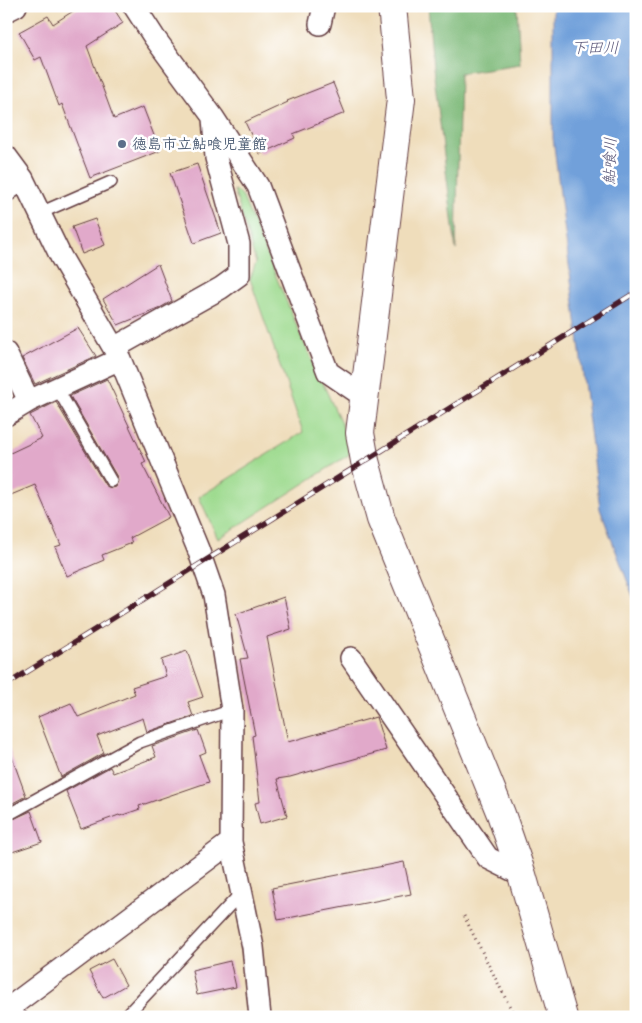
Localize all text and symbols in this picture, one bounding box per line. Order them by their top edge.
water label: 下田川 [571,38,619,58]
place label: 徳島市立鮎喰児童館 [132,135,267,154]
water label: 鮎喰川 [599,137,621,185]
marker: 徳島市立鮎喰児童館 [116,138,128,150]

